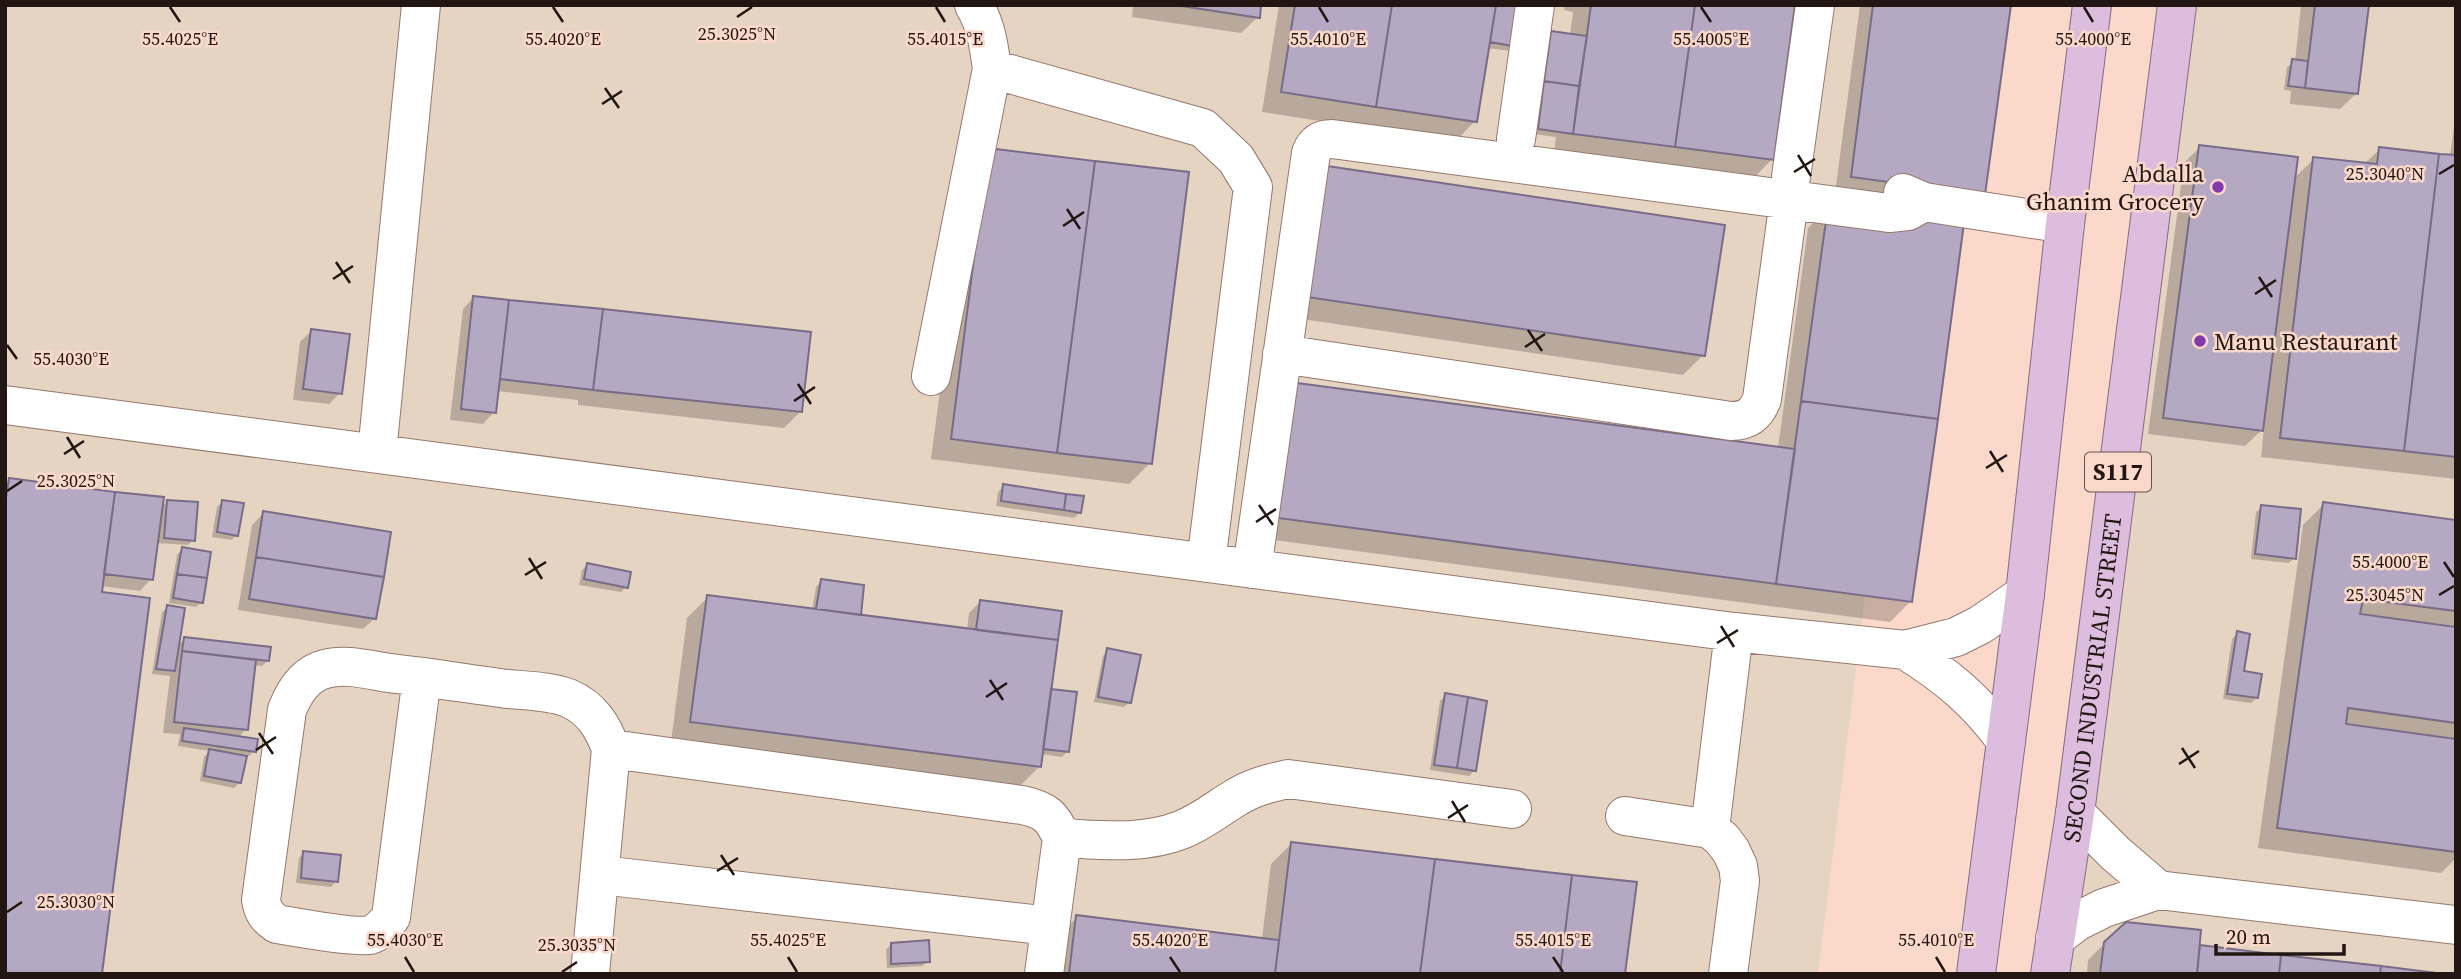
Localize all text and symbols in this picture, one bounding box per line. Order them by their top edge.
text: 25.3025°N [698,21,776,46]
text: 55.4025°E [142,26,218,51]
text: 55.4020°E [525,26,601,51]
text: 55.4015°E [907,26,983,51]
text: 55.4010°E [1290,26,1366,51]
text: 55.4005°E [1673,26,1749,51]
text: 55.4000°E [2055,26,2131,51]
place label: Abdalla Ghanim Grocery [2026,157,2205,218]
text: 25.3040°N [2346,161,2424,186]
marker: Abdalla Ghanim Grocery [2210,179,2226,195]
place label: Manu Restaurant [2214,325,2398,358]
marker: Manu Restaurant [2192,333,2208,349]
text: 55.4030°E [33,346,109,371]
road number: S117 [2085,452,2151,492]
text: 25.3025°N [37,468,115,493]
street label: SECOND INDUSTRIAL STREET [2054,512,2129,844]
text: 55.4000°E [2352,549,2428,574]
text: 25.3045°N [2346,582,2424,607]
text: 25.3030°N [37,889,115,914]
scale bar [2216,912,2344,956]
text: 20 m [2226,922,2271,951]
text: 55.4030°E [367,927,443,952]
text: 55.4025°E [750,927,826,952]
text: 55.4020°E [1132,927,1208,952]
text: 55.4015°E [1515,927,1591,952]
text: 55.4010°E [1898,927,1974,952]
text: 25.3035°N [538,932,616,957]

